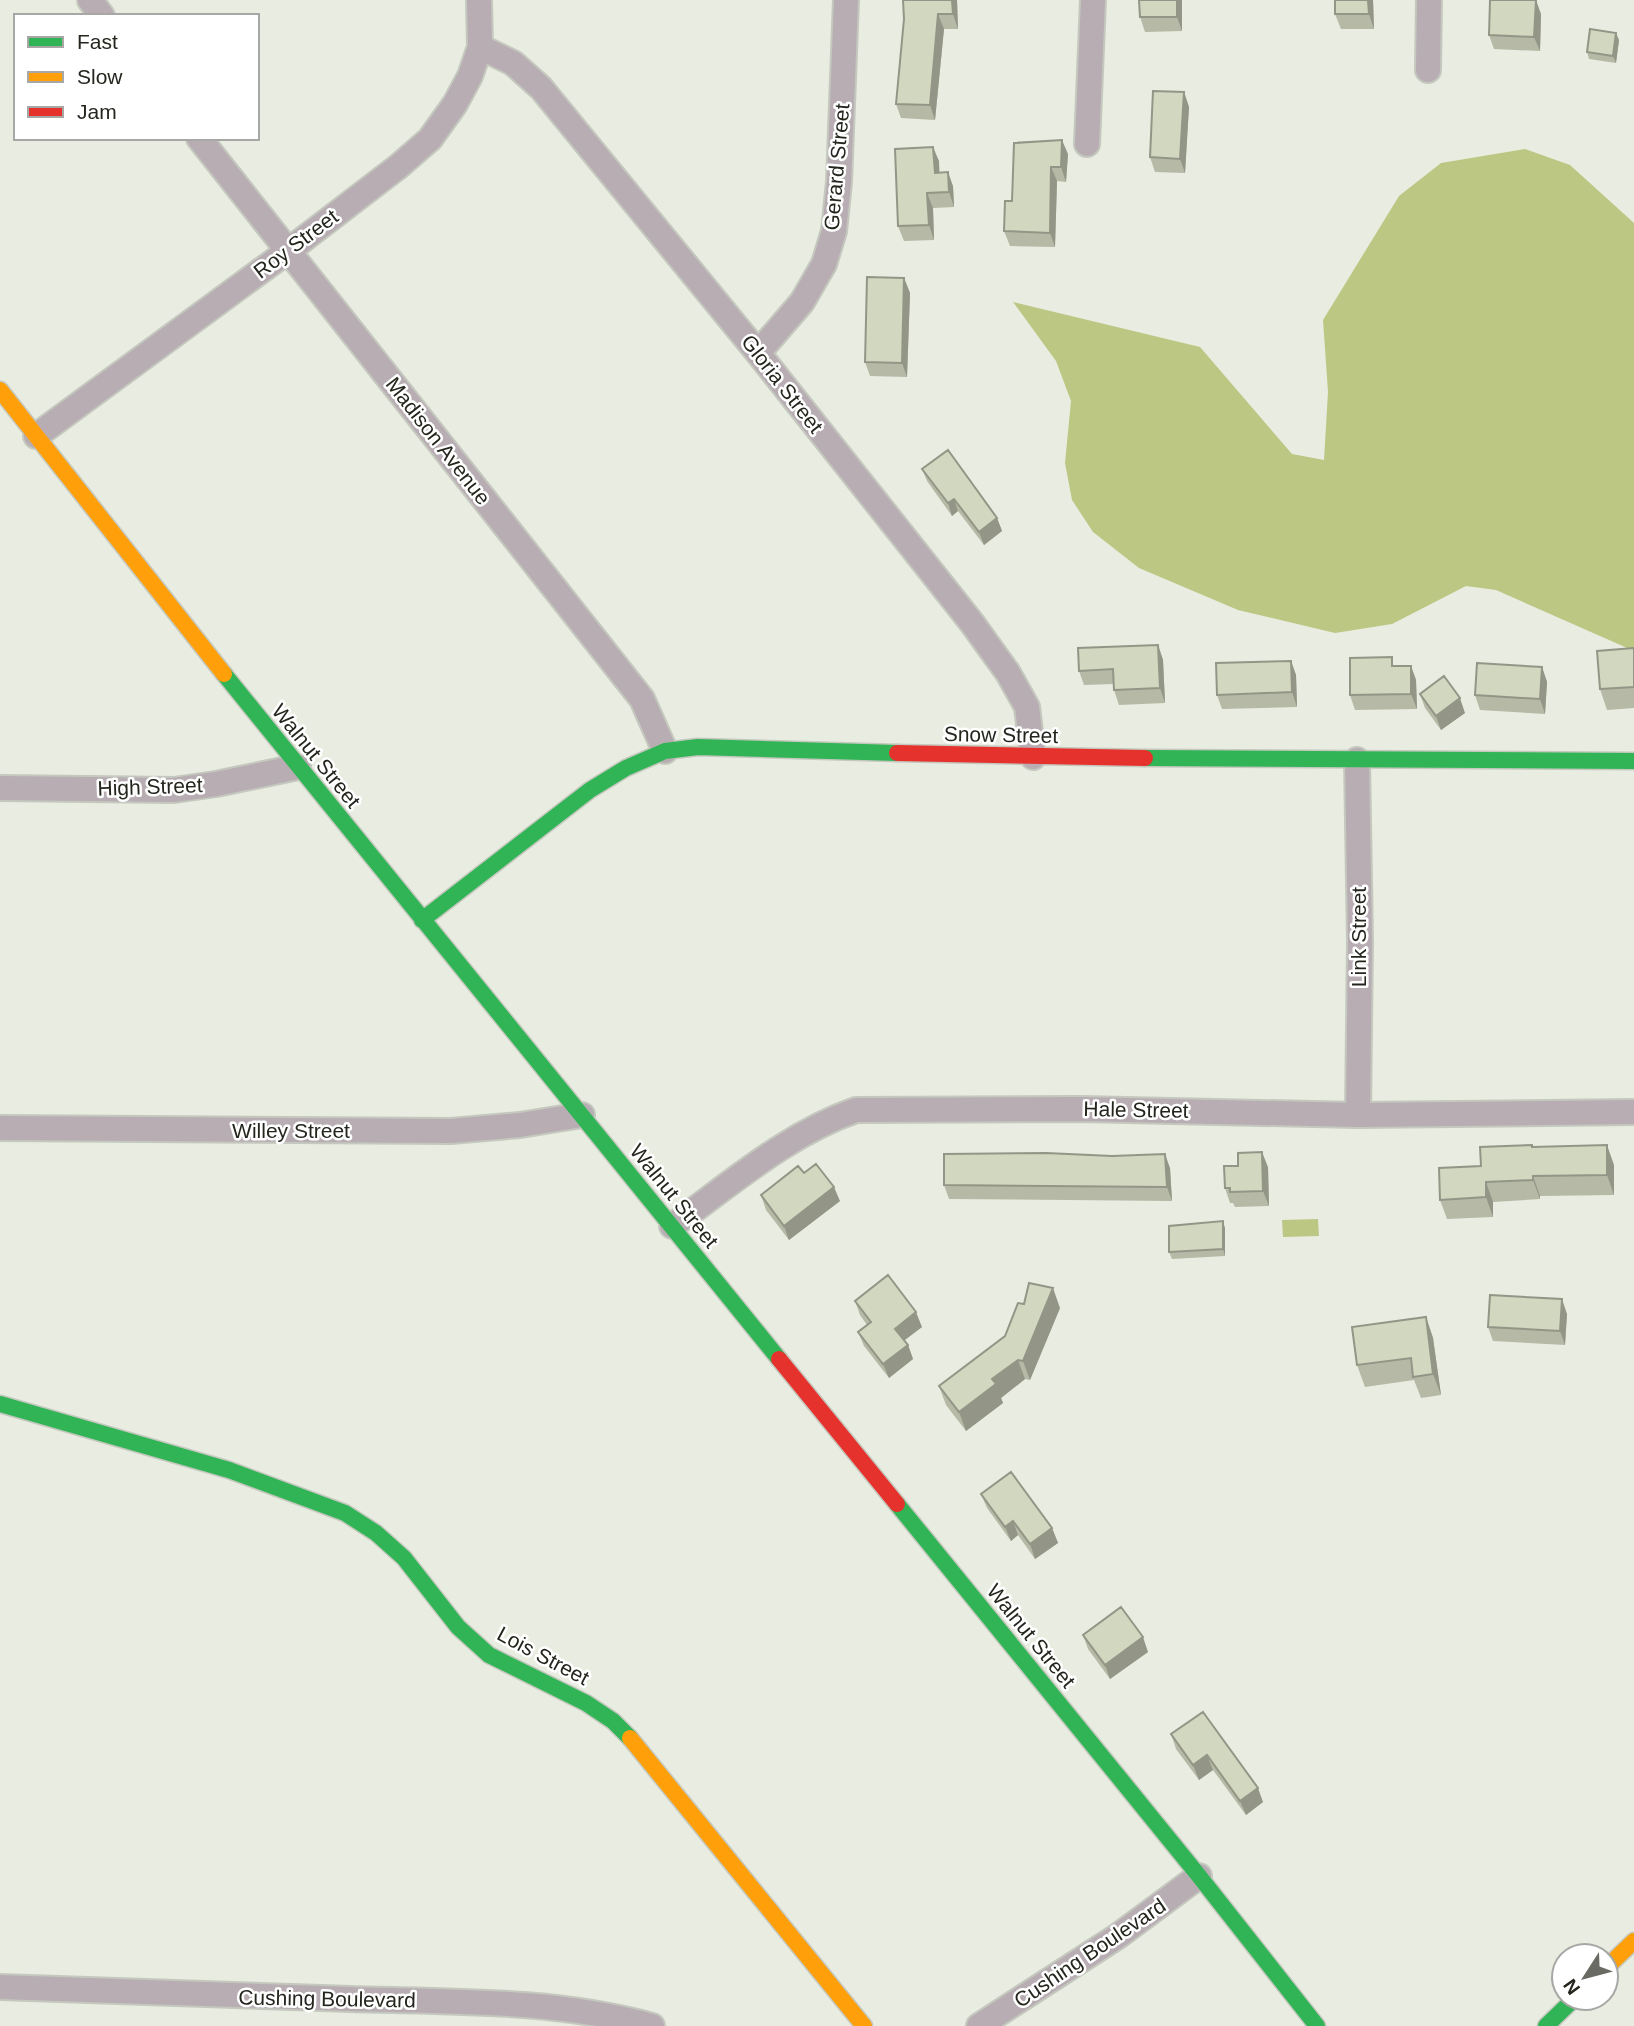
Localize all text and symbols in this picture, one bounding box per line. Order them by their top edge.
legend [14,14,259,140]
text: Fast [77,30,118,53]
text: Slow [77,65,123,88]
text: Jam [77,100,117,123]
street label: Gerard Street [820,102,854,231]
street label: Roy Street [249,204,342,283]
street label: Gloria Street [737,330,828,437]
street label: Madison Avenue [382,373,495,509]
street label: Walnut Street [268,699,365,812]
street label: Snow Street [944,722,1059,747]
street label: High Street [97,773,203,800]
street label: Link Street [1347,887,1370,987]
street label: Hale Street [1083,1097,1189,1122]
street label: Willey Street [232,1119,350,1142]
street label: Walnut Street [626,1139,723,1252]
street label: Walnut Street [983,1579,1080,1692]
street label: Lois Street [494,1622,593,1689]
street label: Cushing Boulevard [1010,1893,1170,2012]
north arrow [1550,1942,1620,2012]
text: N [1559,1975,1584,1998]
street label: Cushing Boulevard [238,1985,416,2012]

